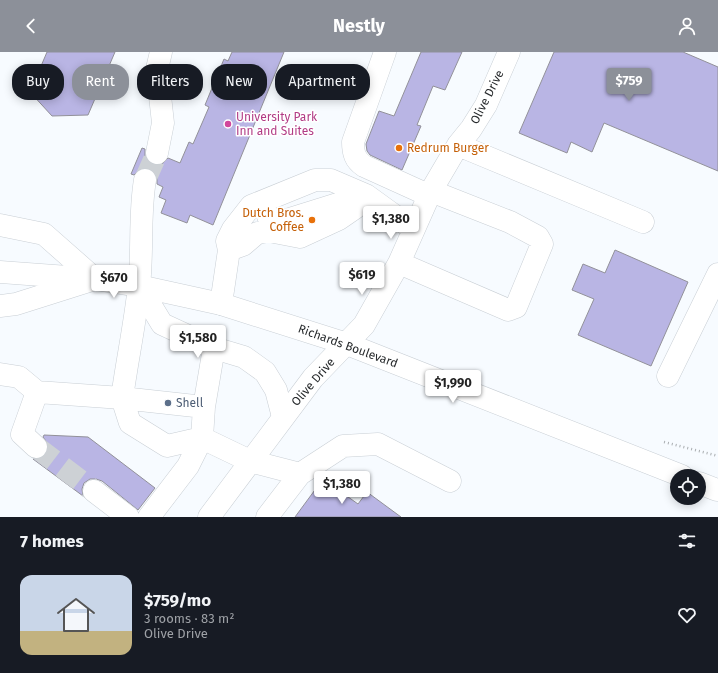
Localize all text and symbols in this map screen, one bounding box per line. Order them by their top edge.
icon: back [20,15,42,37]
text: Nestly [333,15,385,37]
icon: person [676,15,698,37]
chip: Buy [12,64,64,100]
chip: Rent [72,64,129,100]
chip: Filters [137,64,203,100]
chip: New [211,64,267,100]
chip: Apartment [275,64,370,100]
street label: Olive Drive [467,68,507,126]
pin: $759 [605,68,653,102]
text: $759 [616,73,642,88]
place label: University Park Inn and Suites [236,110,318,138]
marker: University Park Inn and Suites [223,119,233,129]
place label: Redrum Burger [407,141,489,155]
marker: Redrum Burger [394,143,404,153]
place label: Dutch Bros. Coffee [242,206,304,234]
pin: $1,380 [358,206,424,240]
text: $1,380 [372,211,410,226]
marker: Dutch Bros. Coffee [307,215,317,225]
pin: $619 [338,262,386,296]
pin: $670 [90,265,138,299]
text: $619 [348,267,376,282]
text: $670 [100,270,128,285]
street label: Richards Boulevard [296,321,400,371]
pin: $1,580 [165,325,231,359]
text: $1,580 [179,330,217,345]
street label: Olive Drive [288,355,338,409]
pin: $1,990 [420,370,486,404]
text: $1,990 [434,375,472,390]
place label: Shell [176,396,204,410]
marker: Shell [163,398,173,408]
map controls [670,469,706,505]
button: locate [670,469,706,505]
pin: $1,380 [309,471,375,505]
text: $1,380 [323,476,361,491]
icon: filters [676,530,698,552]
text: 7 homes [20,531,84,552]
text: $759/mo [144,590,211,611]
icon: home [52,591,100,639]
icon: heart [676,604,698,626]
text: 3 rooms · 83 m² [144,611,234,626]
text: Olive Drive [144,626,208,641]

